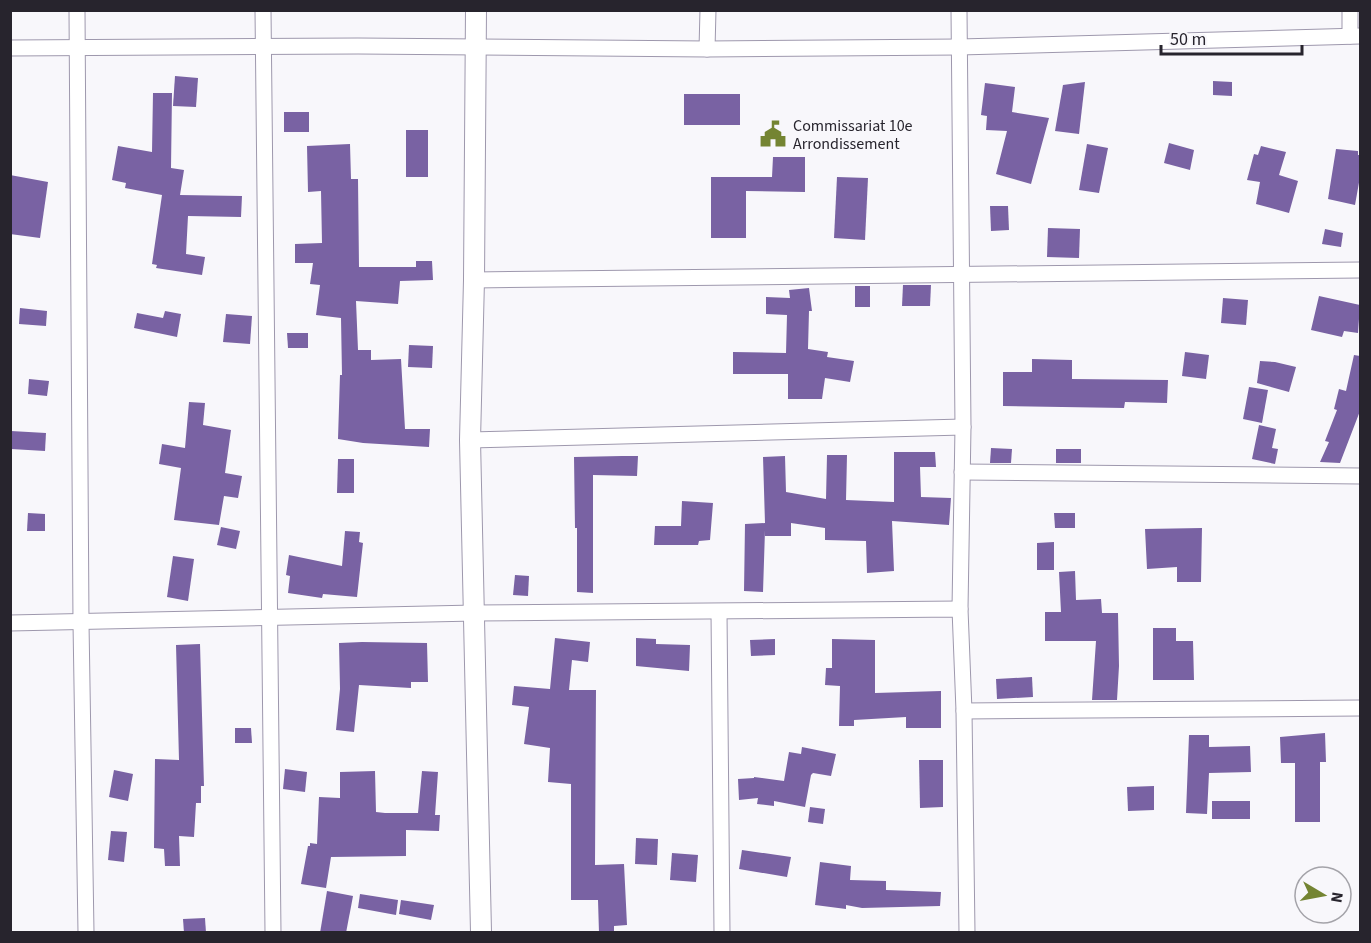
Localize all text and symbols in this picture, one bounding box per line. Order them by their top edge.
scale bar [1161,18,1302,56]
text: 50 m [1170,27,1206,52]
place label: Commissariat 10e Arrondissement [793,115,913,155]
public building icon: Commissariat 10e Arrondissement [758,119,788,149]
north arrow [1293,865,1353,925]
text: N [1325,890,1349,905]

